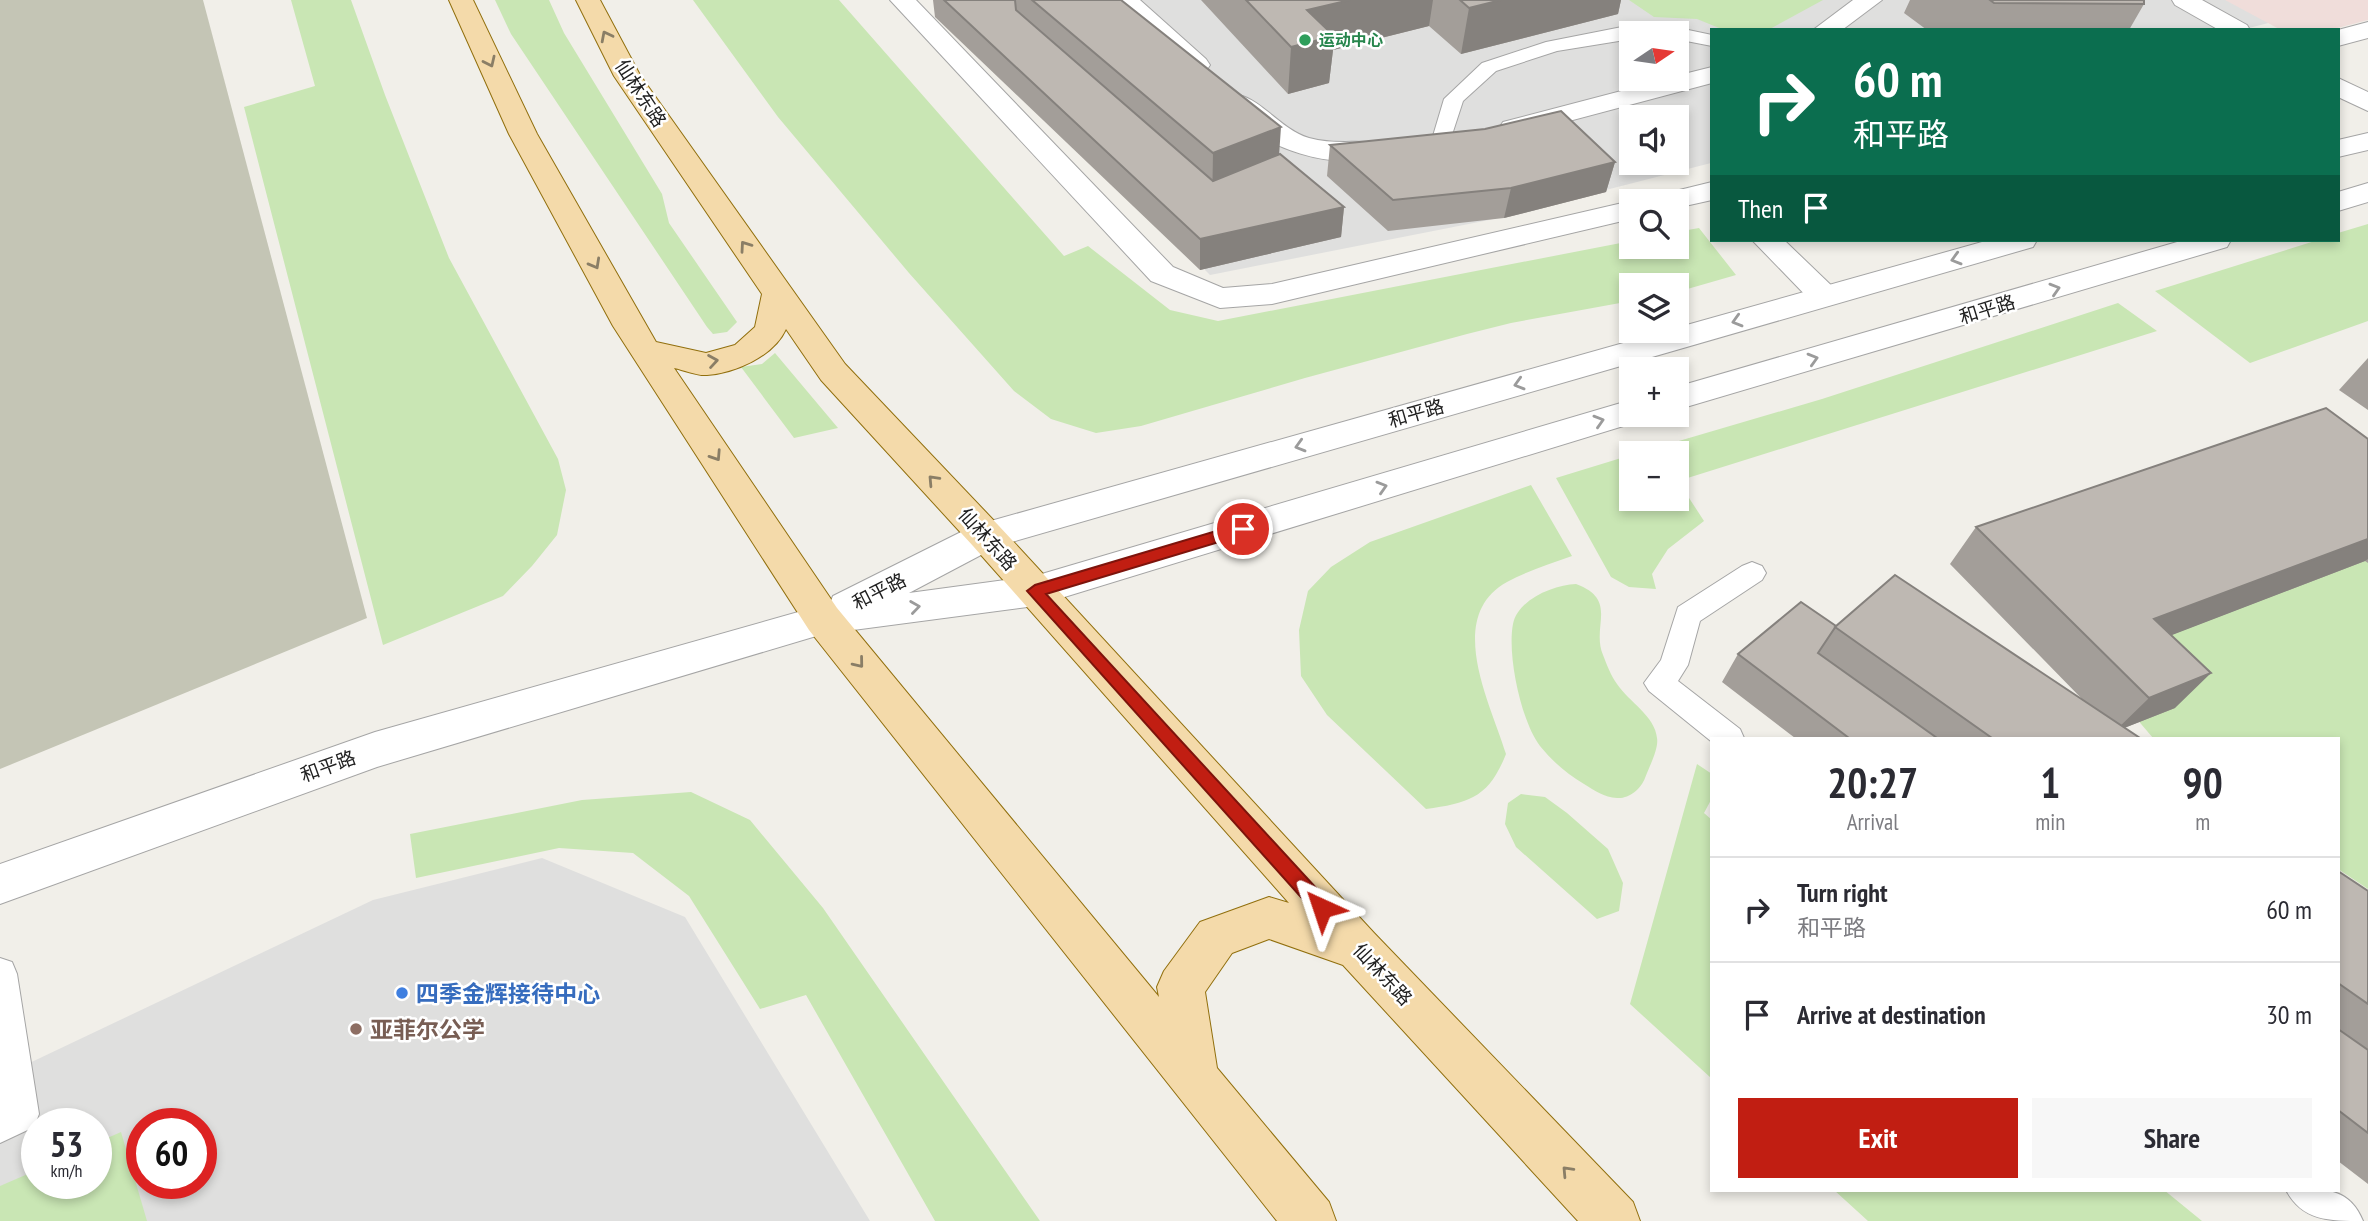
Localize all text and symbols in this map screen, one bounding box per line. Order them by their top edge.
north arrow [1619,21,1689,91]
map controls [1619,21,1689,511]
place label: 运动中心 [1319,30,1383,50]
one-way arrow [601,31,615,43]
marker: 运动中心 [1297,32,1313,48]
text: 60 m [1853,47,1942,111]
one-way arrow [482,55,496,67]
street label: 仙林东路 [610,55,672,131]
icon: right [1738,56,1829,147]
button: sound [1619,105,1689,175]
text: 和平路 [1853,113,1949,155]
button: search [1619,189,1689,259]
icon: arrive [1797,189,1835,227]
text: Then [1738,192,1783,225]
one-way arrow [741,241,753,254]
one-way arrow [1950,250,1962,265]
one-way arrow [587,256,600,269]
button: layers [1619,273,1689,343]
one-way arrow [2048,282,2060,297]
street label: 和平路 [1956,289,2018,329]
one-way arrow [1732,313,1744,327]
one-way arrow [1807,353,1819,368]
one-way arrow [707,354,718,369]
button: + [1619,357,1689,427]
one-way arrow [1513,375,1525,390]
street label: 和平路 [1385,394,1447,432]
one-way arrow [1593,415,1605,430]
one-way arrow [1294,438,1306,452]
button: − [1619,441,1689,511]
one-way arrow [707,448,720,461]
one-way arrow [929,475,942,488]
one-way arrow [1375,481,1387,496]
pin [1213,499,1273,559]
street label: 仙林东路 [954,503,1022,575]
icon: arrive [1224,510,1262,548]
street label: 和平路 [848,567,910,615]
one-way arrow [909,600,921,615]
one-way arrow [851,655,863,668]
street label: 和平路 [297,745,359,787]
text: 20:27 [1827,755,1918,810]
text: 1 [2040,755,2060,810]
text: 90 [2183,755,2223,810]
text: Arrival [1847,807,1899,836]
text: min [2035,807,2065,836]
text: m [2195,807,2210,836]
position arrow [1285,871,1359,945]
text: Turn right [1797,876,1888,909]
icon: right [1738,891,1776,929]
text: 60 m [2266,893,2312,926]
text: 和平路 [1797,913,1866,942]
street label: 仙林东路 [1348,938,1418,1010]
place label: 四季金辉接待中心 [416,979,600,1008]
marker: 四季金辉接待中心 [394,985,410,1001]
icon: arrive [1738,996,1776,1034]
text: Arrive at destination [1797,998,1986,1031]
text: 30 m [2266,998,2312,1031]
place label: 亚菲尔公学 [370,1015,485,1044]
marker: 亚菲尔公学 [348,1021,364,1037]
button: Exit [1738,1098,2018,1178]
button: Share [2032,1098,2312,1178]
speed limit sign: 60 [126,1108,217,1199]
text: 53 [50,1121,83,1167]
text: km/h [51,1159,82,1182]
one-way arrow [1563,1166,1576,1179]

